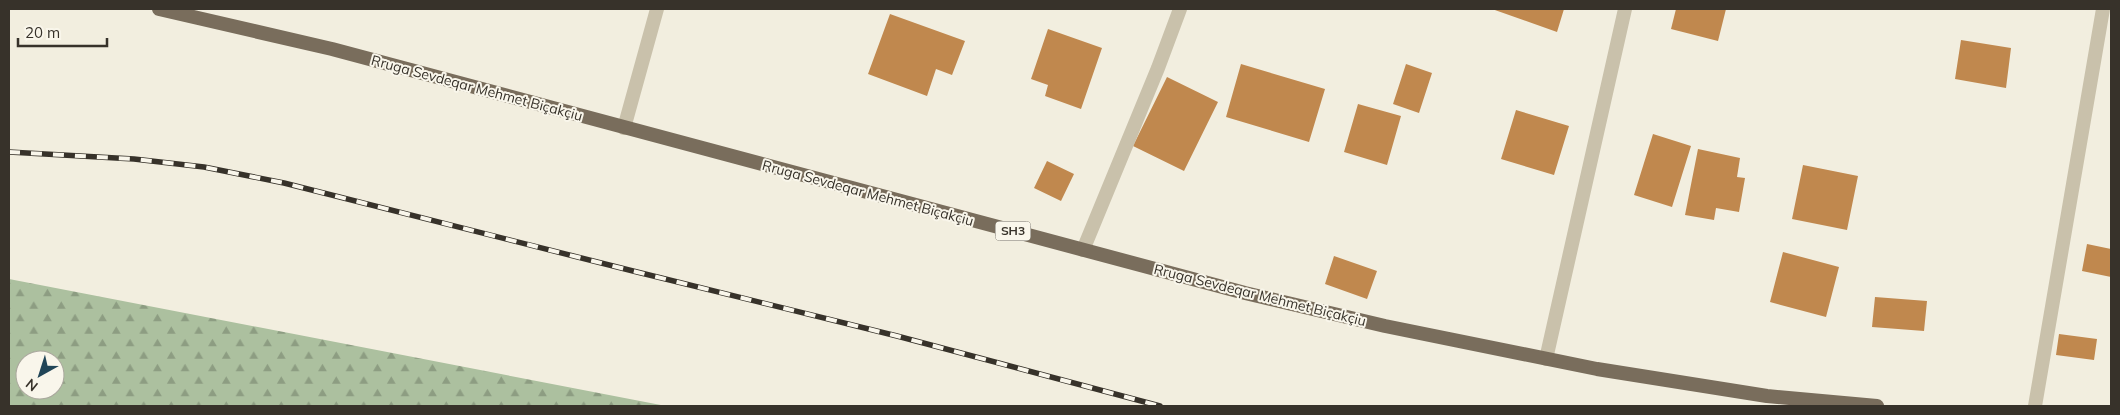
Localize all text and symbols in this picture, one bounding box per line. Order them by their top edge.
scale bar [18,15,106,47]
text: 20 m [25,23,60,42]
street label: Rruga Sevdeqar Mehmet Biçakçiu [369,51,585,125]
street label: Rruga Sevdeqar Mehmet Biçakçiu [760,156,976,230]
road number: SH3 [996,222,1030,240]
street label: Rruga Sevdeqar Mehmet Biçakçiu [1152,260,1368,330]
north arrow [15,350,65,400]
text: N [22,375,42,395]

